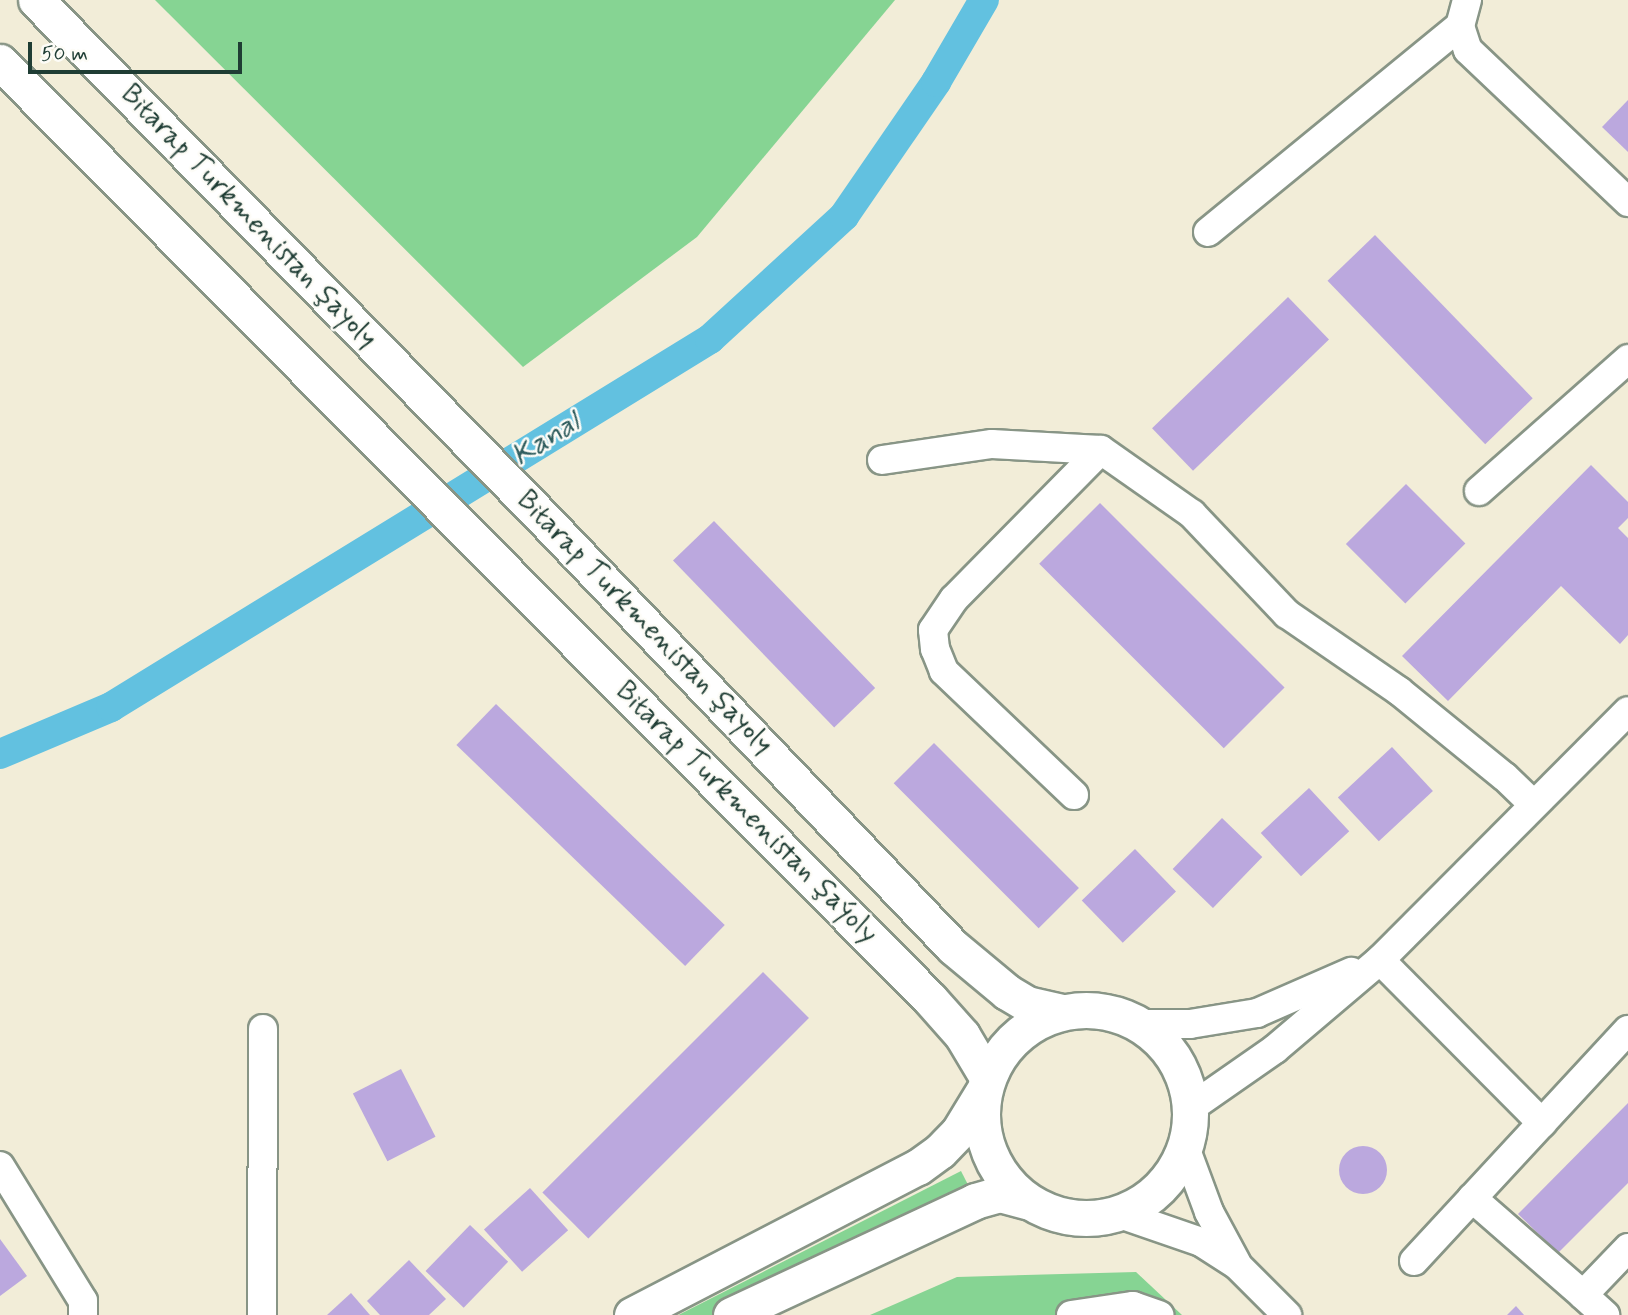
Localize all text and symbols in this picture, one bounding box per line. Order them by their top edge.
scale bar [32,28,245,72]
text: 50 m [41,40,88,68]
street label: Bitarap Turkmenistan şayoly [120,85,376,349]
water label: Kanal [505,405,587,475]
street label: Bitarap Turkmenistan şayoly [516,491,772,755]
street label: Bitarap Turkmenistan şaýoly [615,682,877,944]

